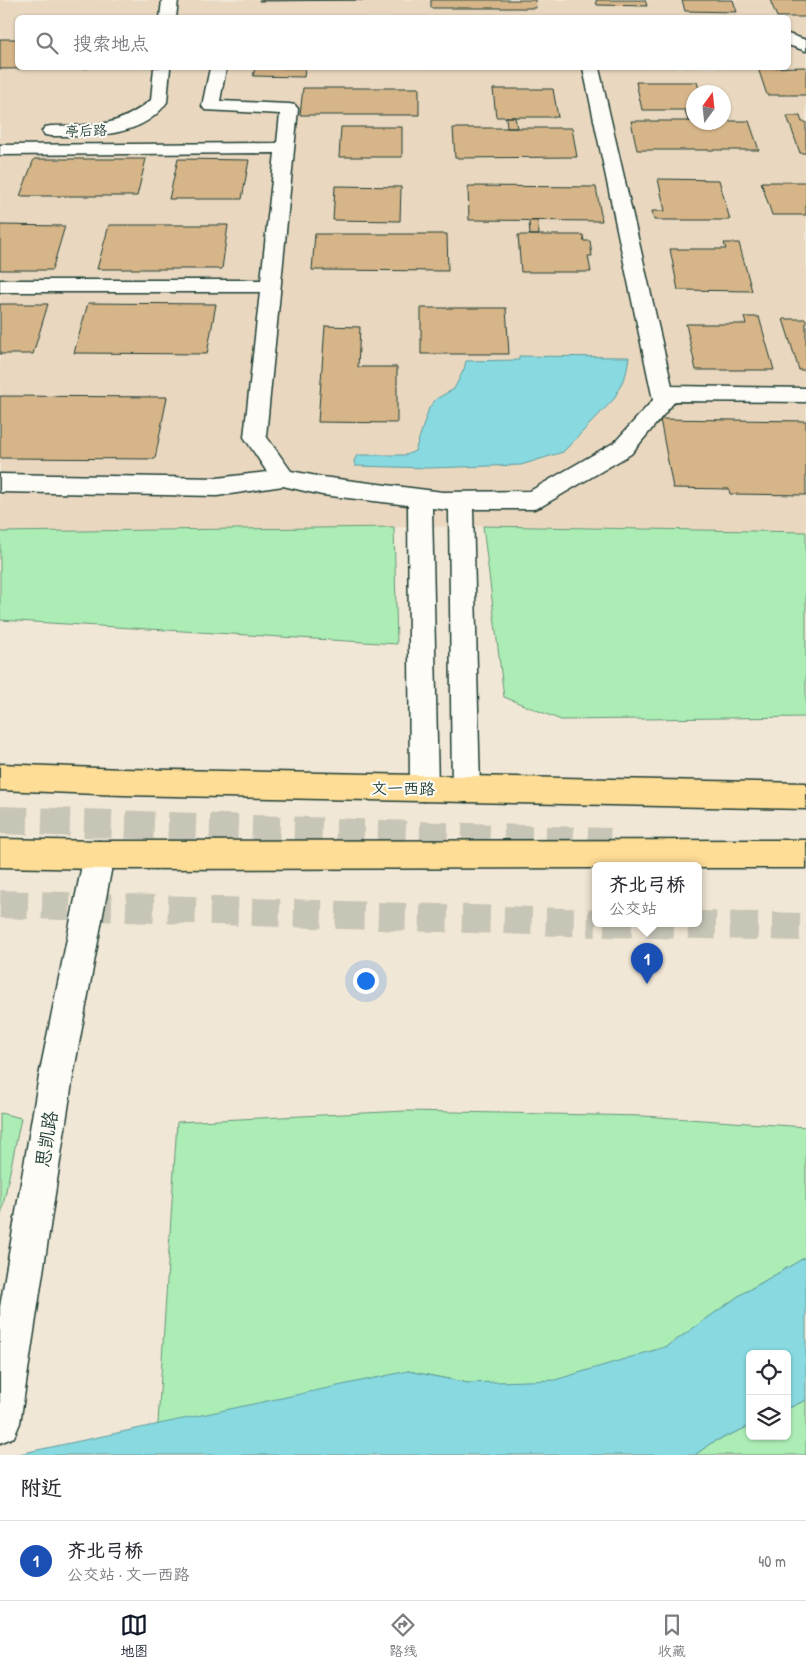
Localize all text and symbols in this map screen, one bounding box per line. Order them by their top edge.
search box [15,15,791,70]
icon: search [33,29,61,57]
text: 搜索地点 [73,30,149,56]
north arrow [686,85,731,130]
street label: 亭后路 [65,120,107,140]
street label: 文一西路 [371,776,435,800]
popup [592,862,702,927]
text: 齐北弓桥 [609,871,685,897]
text: 公交站 [609,897,657,919]
pin: 1 [631,943,663,984]
your location [353,968,379,994]
street label: 思凯路 [29,1109,63,1169]
map controls [746,1350,791,1440]
button: locate [746,1350,791,1395]
button: layers [746,1395,791,1440]
text: 附近 [20,1473,62,1502]
text: 齐北弓桥 [67,1537,143,1563]
text: 1 [33,1550,39,1572]
text: 40 m [758,1550,786,1572]
text: 公交站 · 文一西路 [67,1563,190,1585]
tab: 地图 [120,1611,148,1660]
tab: 路线 [389,1611,417,1660]
tab: 收藏 [658,1611,686,1660]

